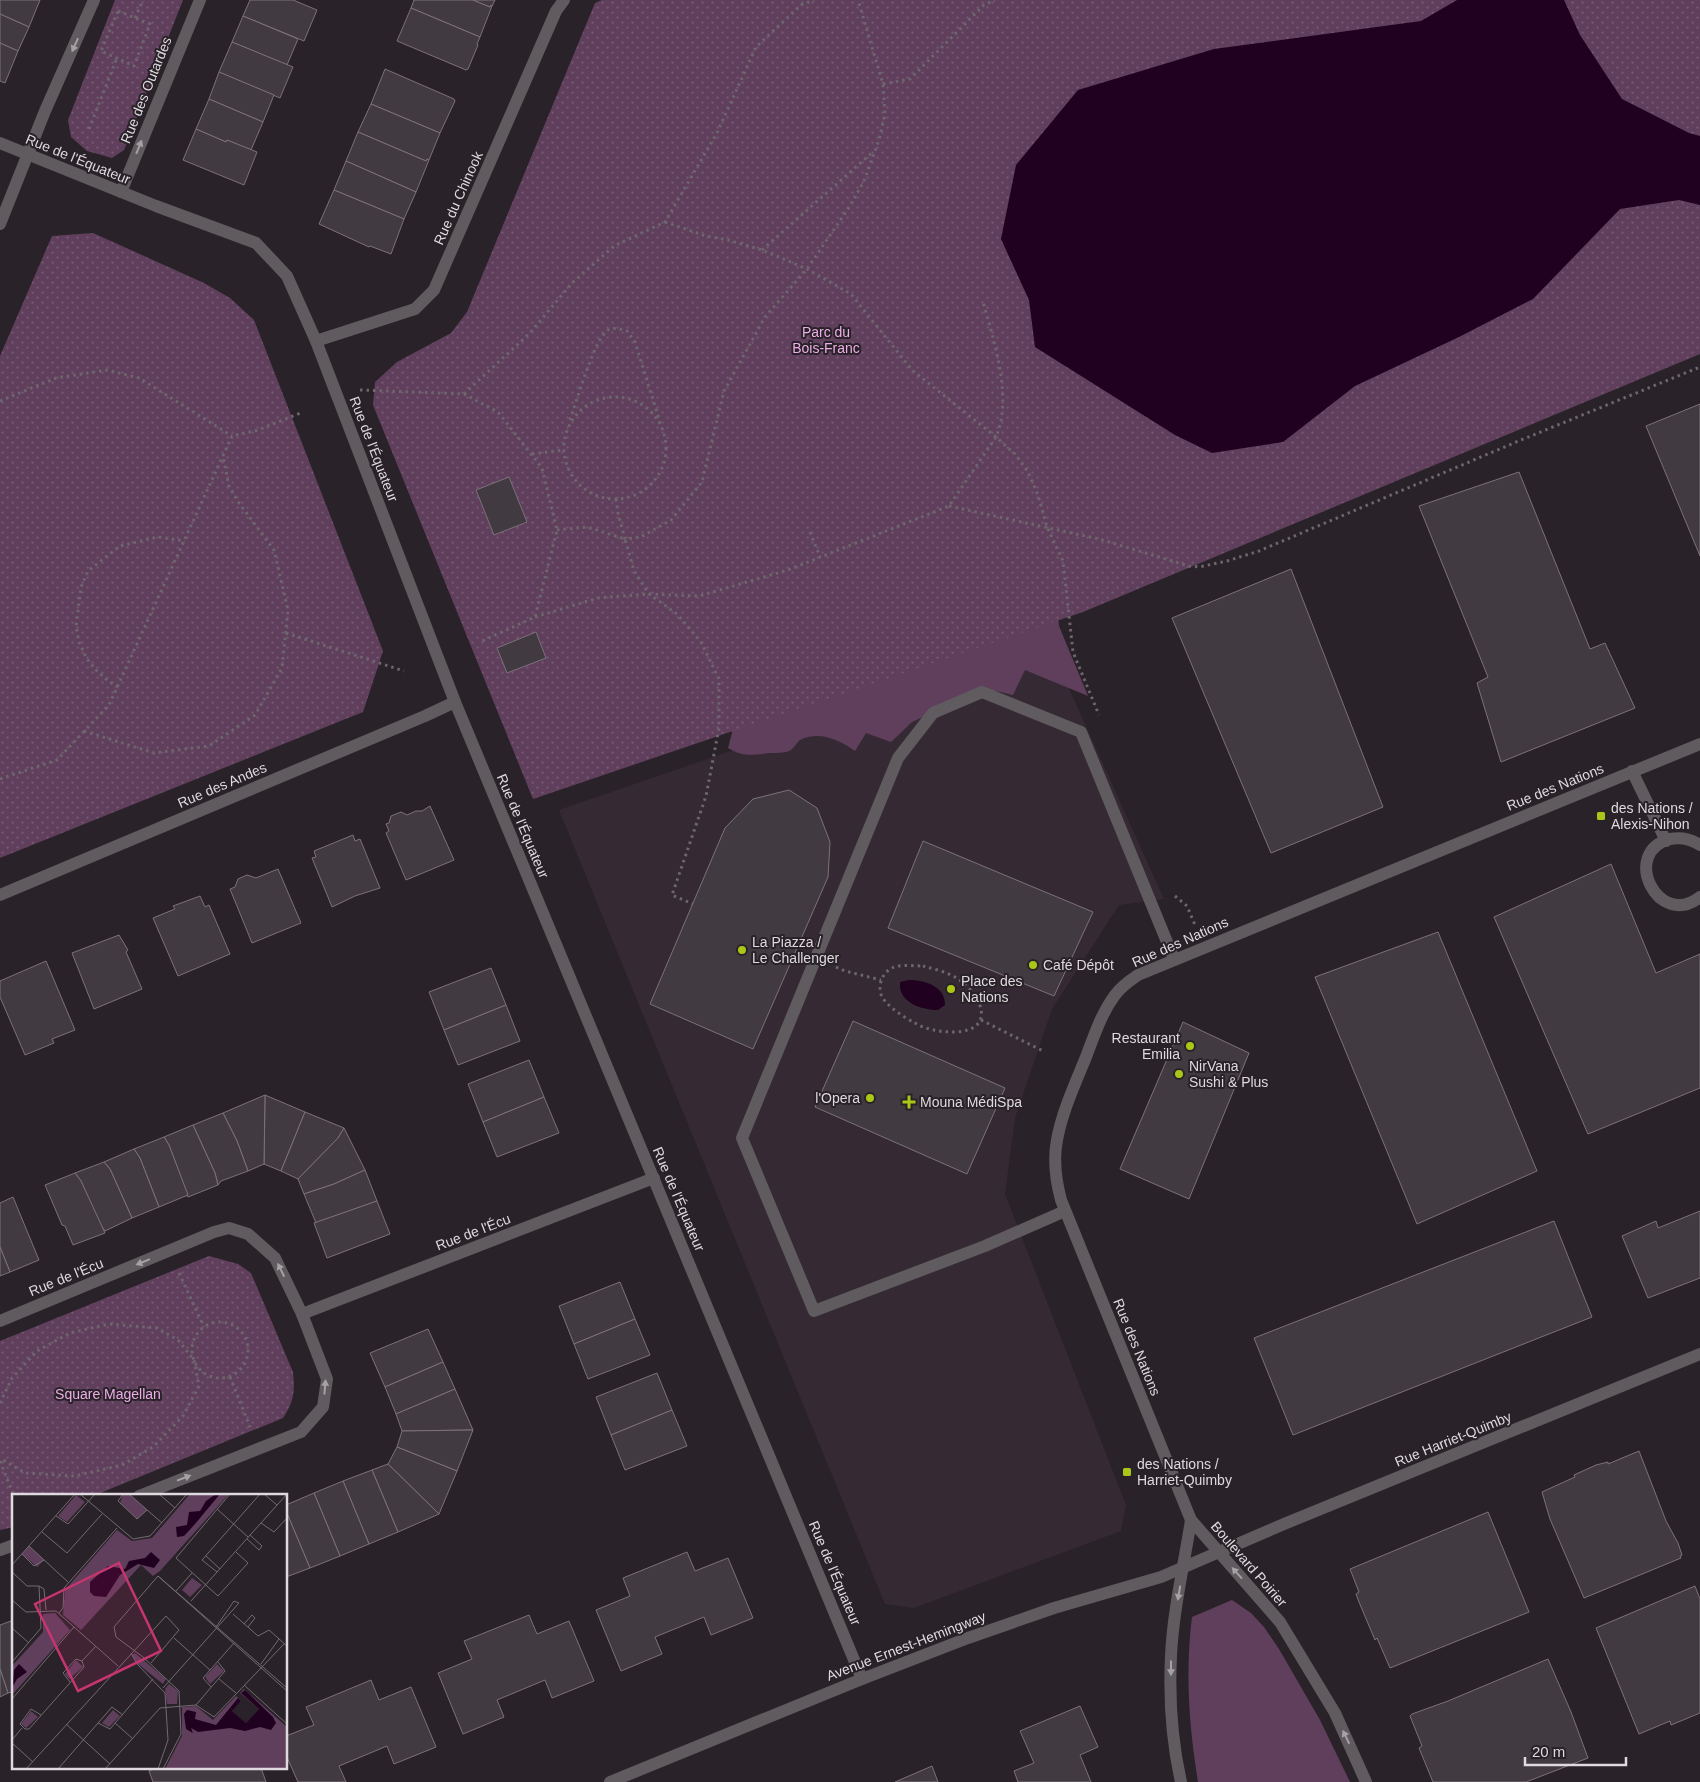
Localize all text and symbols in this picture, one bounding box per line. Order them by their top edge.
street label: Rue des Outardes [117,34,175,146]
one-way arrow [70,38,78,52]
street label: Rue de l'Équateur [23,131,133,187]
one-way arrow [136,140,144,154]
street label: Rue du Chinook [430,148,486,247]
park label: Parc du Bois-Franc [792,324,860,356]
street label: Rue de l'Équateur [347,394,402,504]
street label: Rue des Andes [175,759,269,811]
street label: Rue des Nations [1504,760,1606,814]
street label: Rue de l'Équateur [494,771,552,881]
place label: des Nations / Alexis-Nihon [1611,800,1693,832]
marker: des Nations / Alexis-Nihon [1595,810,1607,822]
street label: Rue des Nations [1129,914,1231,970]
place label: La Piazza / Le Challenger [752,934,840,966]
marker: La Piazza / Le Challenger [736,944,748,956]
place label: Café Dépôt [1043,957,1114,973]
marker: Café Dépôt [1027,959,1039,971]
place label: Place des Nations [961,973,1022,1005]
marker: Place des Nations [945,983,957,995]
place label: Restaurant Emilia [1112,1030,1180,1062]
marker: Restaurant Emilia [1184,1040,1196,1052]
place label: NirVana Sushi & Plus [1189,1058,1268,1090]
marker: NirVana Sushi & Plus [1173,1068,1185,1080]
place label: l'Opera [815,1090,860,1106]
marker: l'Opera [864,1092,876,1104]
place label: Mouna MédiSpa [920,1094,1022,1110]
marker: Mouna MédiSpa [902,1095,916,1109]
street label: Rue de l'Équateur [650,1144,708,1254]
street label: Rue de l'Écu [433,1210,513,1254]
street label: Rue de l'Écu [26,1255,106,1299]
one-way arrow [136,1258,150,1266]
one-way arrow [277,1263,285,1277]
street label: Rue des Nations [1110,1296,1164,1398]
one-way arrow [322,1378,330,1394]
park label: Square Magellan [55,1386,161,1402]
street label: Rue Harriet-Quimby [1392,1408,1514,1470]
place label: des Nations / Harriet-Quimby [1137,1456,1232,1488]
marker: des Nations / Harriet-Quimby [1121,1466,1133,1478]
one-way arrow [177,1474,192,1482]
inset map [12,1494,288,1770]
street label: Rue de l'Équateur [806,1518,864,1628]
street label: Boulevard Poirier [1208,1518,1290,1610]
one-way arrow [1231,1567,1242,1580]
one-way arrow [1175,1586,1183,1602]
street label: Avenue Ernest-Hemingway [824,1608,988,1684]
one-way arrow [1167,1660,1175,1676]
one-way arrow [1342,1730,1350,1744]
scale bar [1525,1734,1626,1766]
text: 20 m [1532,1743,1565,1760]

